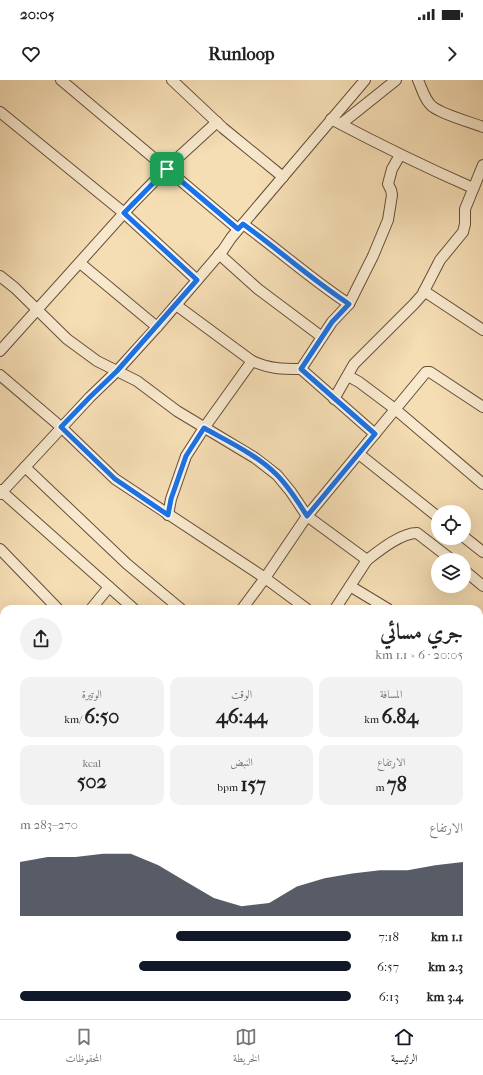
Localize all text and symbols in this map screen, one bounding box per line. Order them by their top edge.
text: 20:05 [20,5,54,23]
icon: heart [20,43,42,65]
icon: forward [441,43,463,65]
text: Runloop [208,44,275,65]
pin [150,152,184,186]
icon: arrive [156,158,178,180]
map controls [431,505,471,593]
button: locate [431,505,471,545]
button: layers [431,553,471,593]
button: share [20,618,62,660]
text: جري مسائي [380,619,463,645]
text: 20:05 · 6 × 1.1 km [375,647,463,662]
text: الوتيرة [82,688,102,701]
text: الوقت [231,688,252,701]
text: المسافة [380,688,402,701]
text: 6:50 [84,705,119,728]
text: 46:44 [216,705,267,728]
text: 6.84 [382,705,418,728]
text: /km [64,713,84,726]
text: km [364,713,382,726]
text: النبض [230,756,253,769]
text: الارتفاع [377,756,405,769]
text: kcal [83,757,101,770]
text: 502 [77,770,107,793]
text: 157 [240,773,266,796]
text: 78 [387,773,407,796]
text: bpm [217,781,240,794]
text: m [376,781,387,794]
text: 270–283 m [20,817,78,832]
text: الارتفاع [429,820,463,835]
text: 7:18 [378,929,399,944]
text: 1.1 km [431,929,463,944]
text: 6:57 [377,959,399,974]
text: 2.3 km [428,959,463,974]
text: 6:13 [379,989,399,1004]
text: 3.4 km [427,989,463,1004]
tab: المحفوظات [66,1026,102,1069]
tab: الخريطة [233,1026,260,1069]
tab: الرئيسية [391,1026,417,1069]

